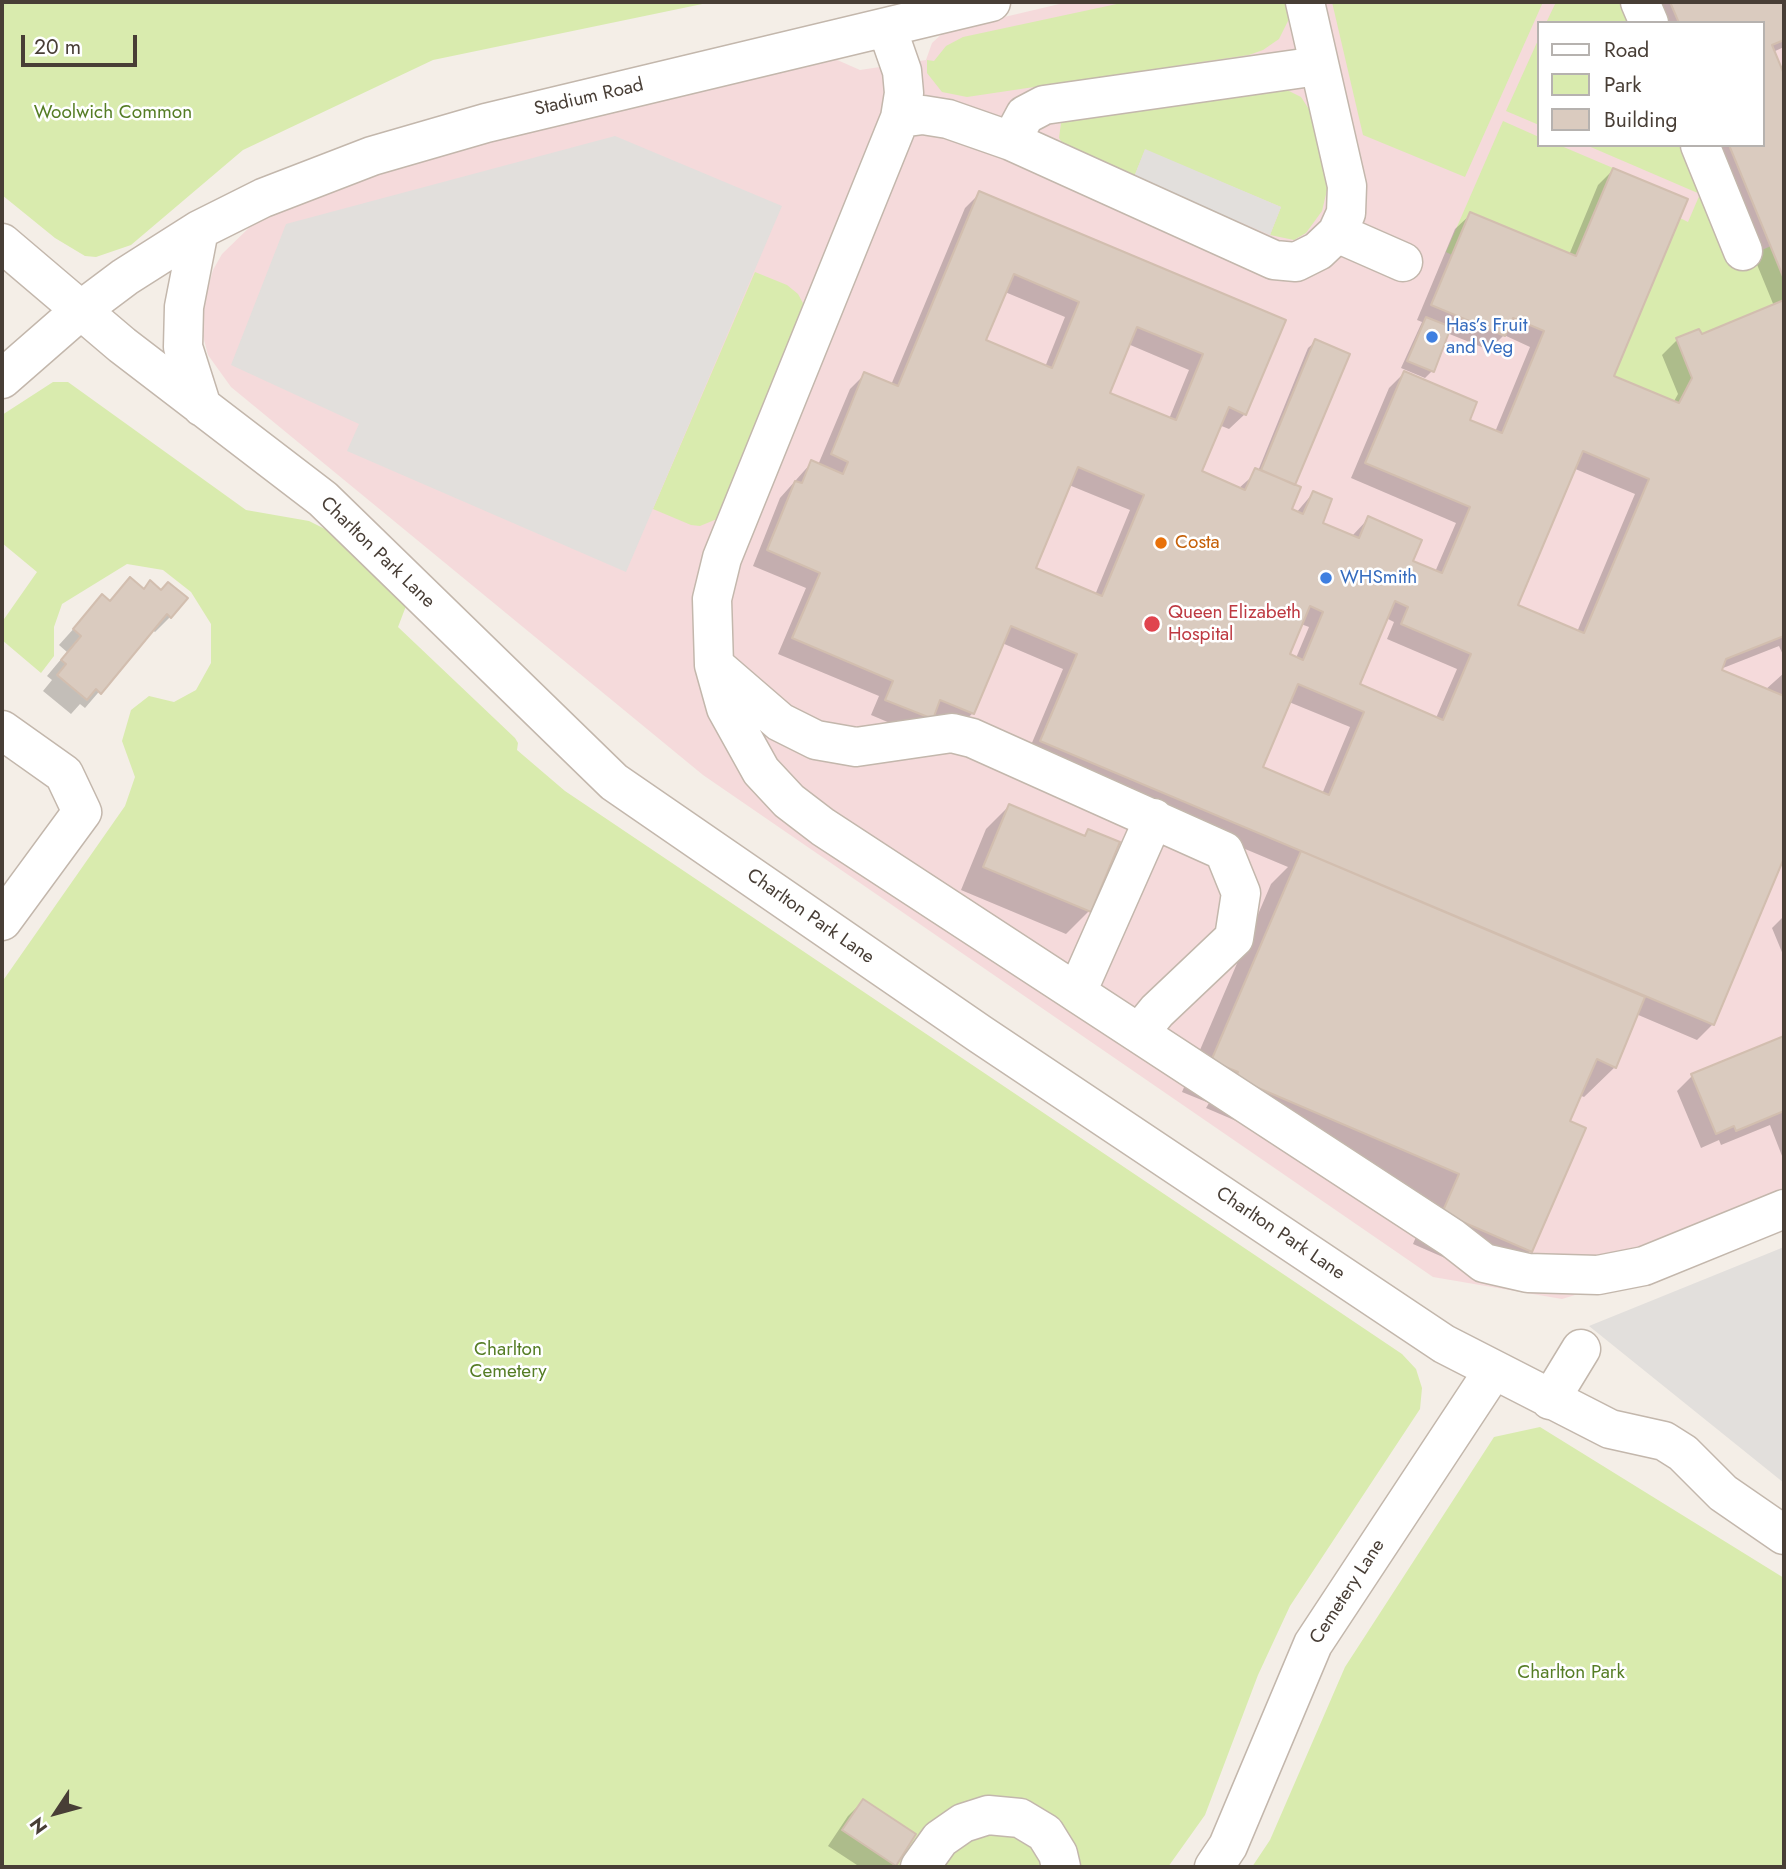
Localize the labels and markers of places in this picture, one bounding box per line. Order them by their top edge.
place label: Has’s Fruit and Veg [1446,315,1528,359]
marker: Has’s Fruit and Veg [1424,329,1440,345]
place label: Costa [1175,532,1220,554]
marker: Costa [1153,535,1169,551]
place label: WHSmith [1340,567,1417,589]
marker: WHSmith [1318,570,1334,586]
place label: Queen Elizabeth Hospital [1168,602,1301,646]
marker: Queen Elizabeth Hospital [1142,614,1162,634]

